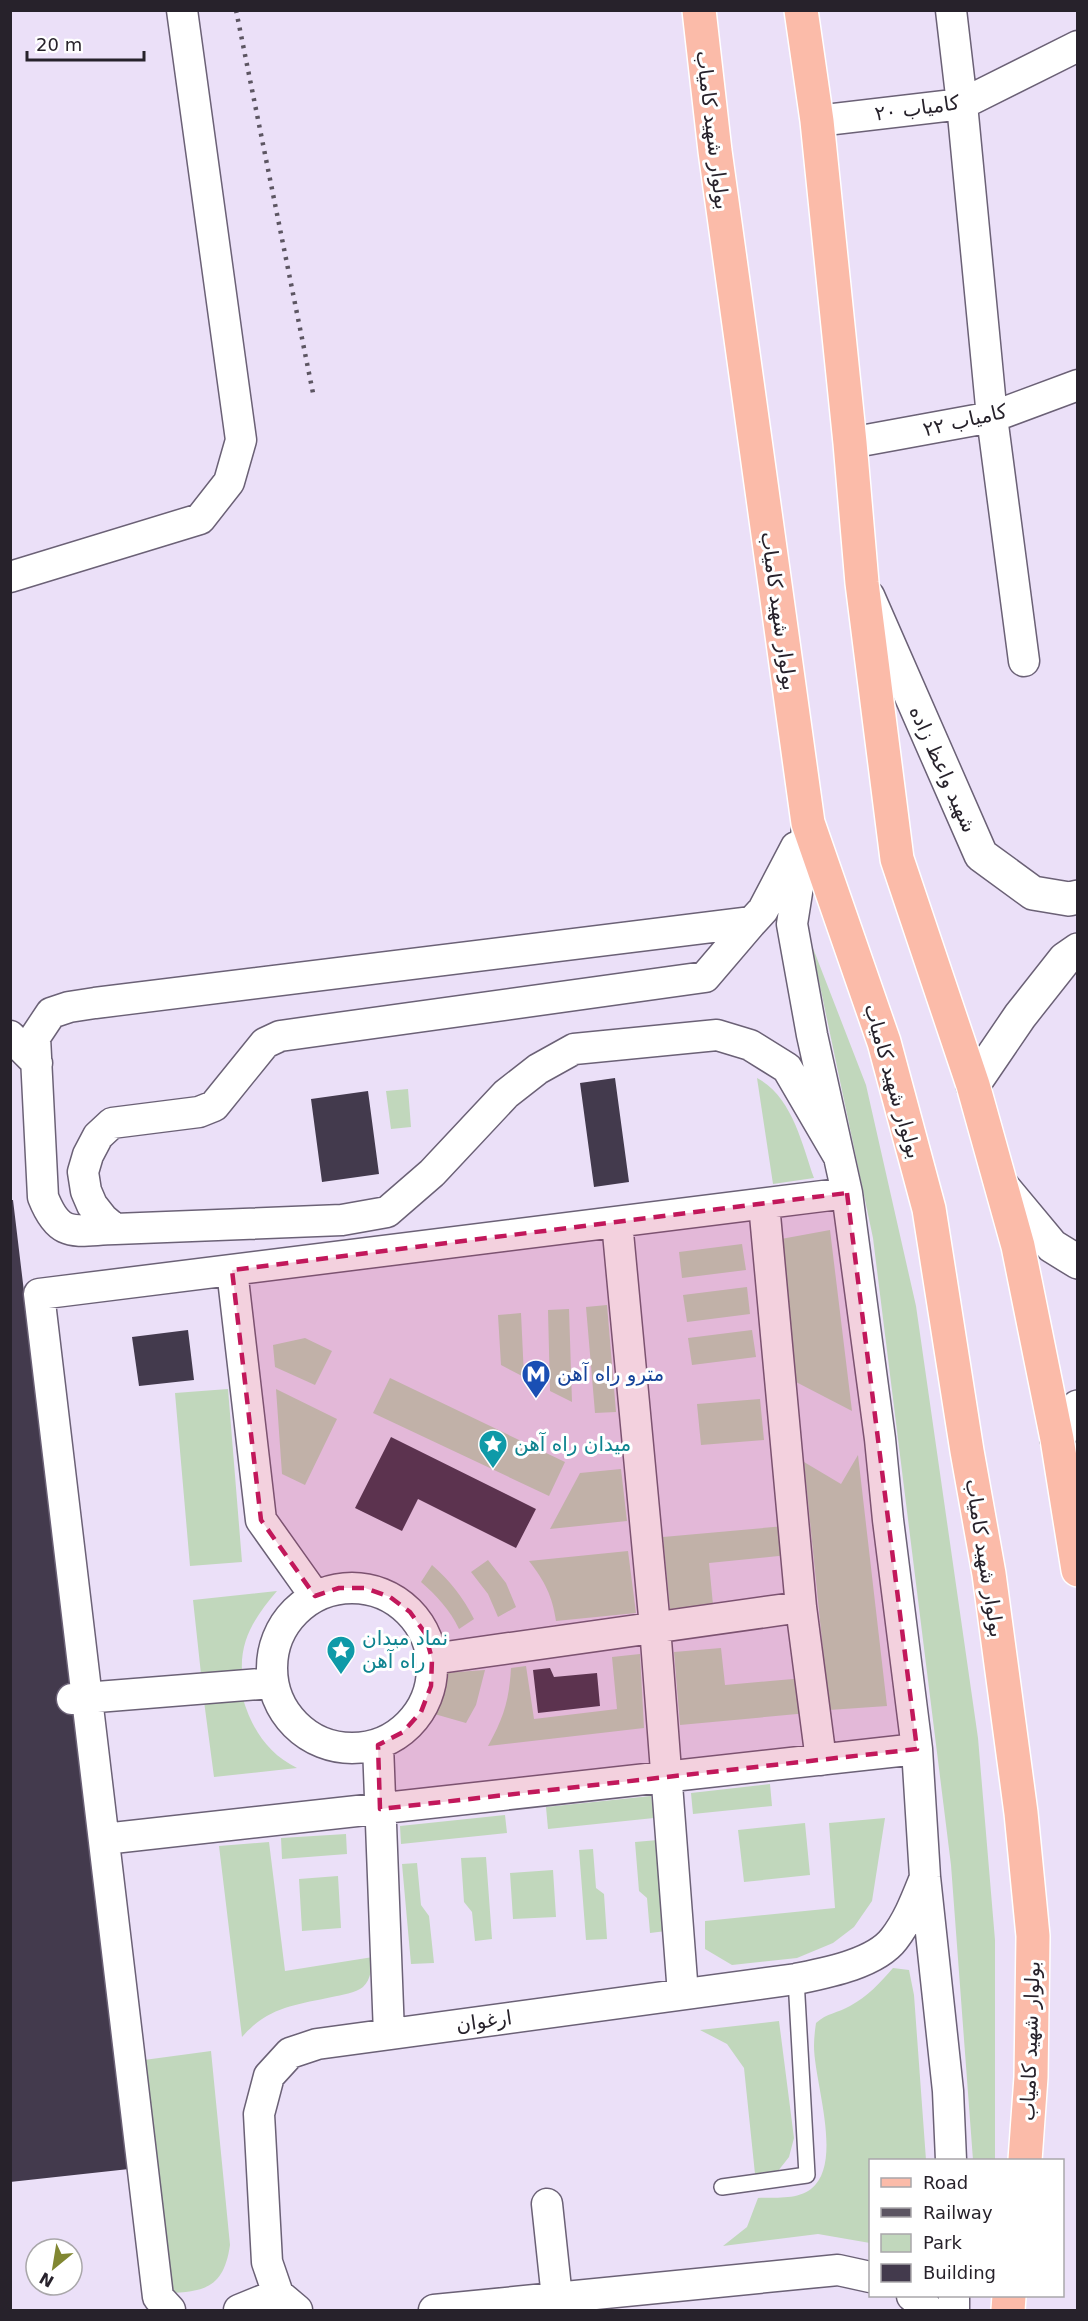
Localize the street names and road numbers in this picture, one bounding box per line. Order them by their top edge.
street label: بولوار شهید کامیاب [691,49,735,211]
street label: کامیاب ۲۰ [873,90,961,126]
street label: کامیاب ۲۲ [921,399,1010,441]
street label: بولوار شهید کامیاب [756,530,802,692]
street label: شهید واعظ زاده [904,702,982,836]
street label: بولوار شهید کامیاب [859,1001,927,1161]
street label: بولوار شهید کامیاب [961,1477,1009,1639]
street label: بولوار شهید کامیاب [1015,1961,1045,2121]
street label: ارغوان [454,2005,514,2037]

